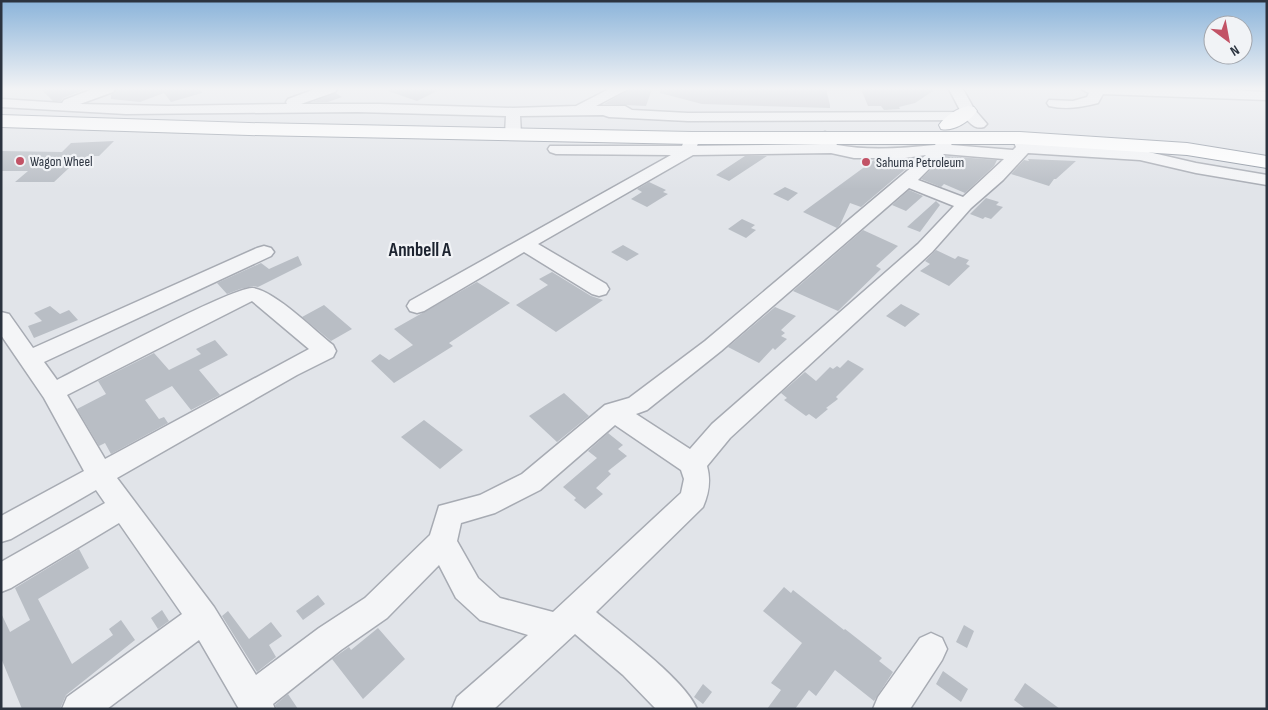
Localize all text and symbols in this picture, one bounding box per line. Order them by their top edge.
north arrow [1203,15,1253,65]
text: N [1227,41,1242,60]
place label: Wagon Wheel [30,153,93,170]
place label: Sahuma Petroleum [876,154,964,171]
marker: Wagon Wheel [14,155,26,167]
marker: Sahuma Petroleum [860,156,872,168]
district label: Annbell A [388,239,452,262]

